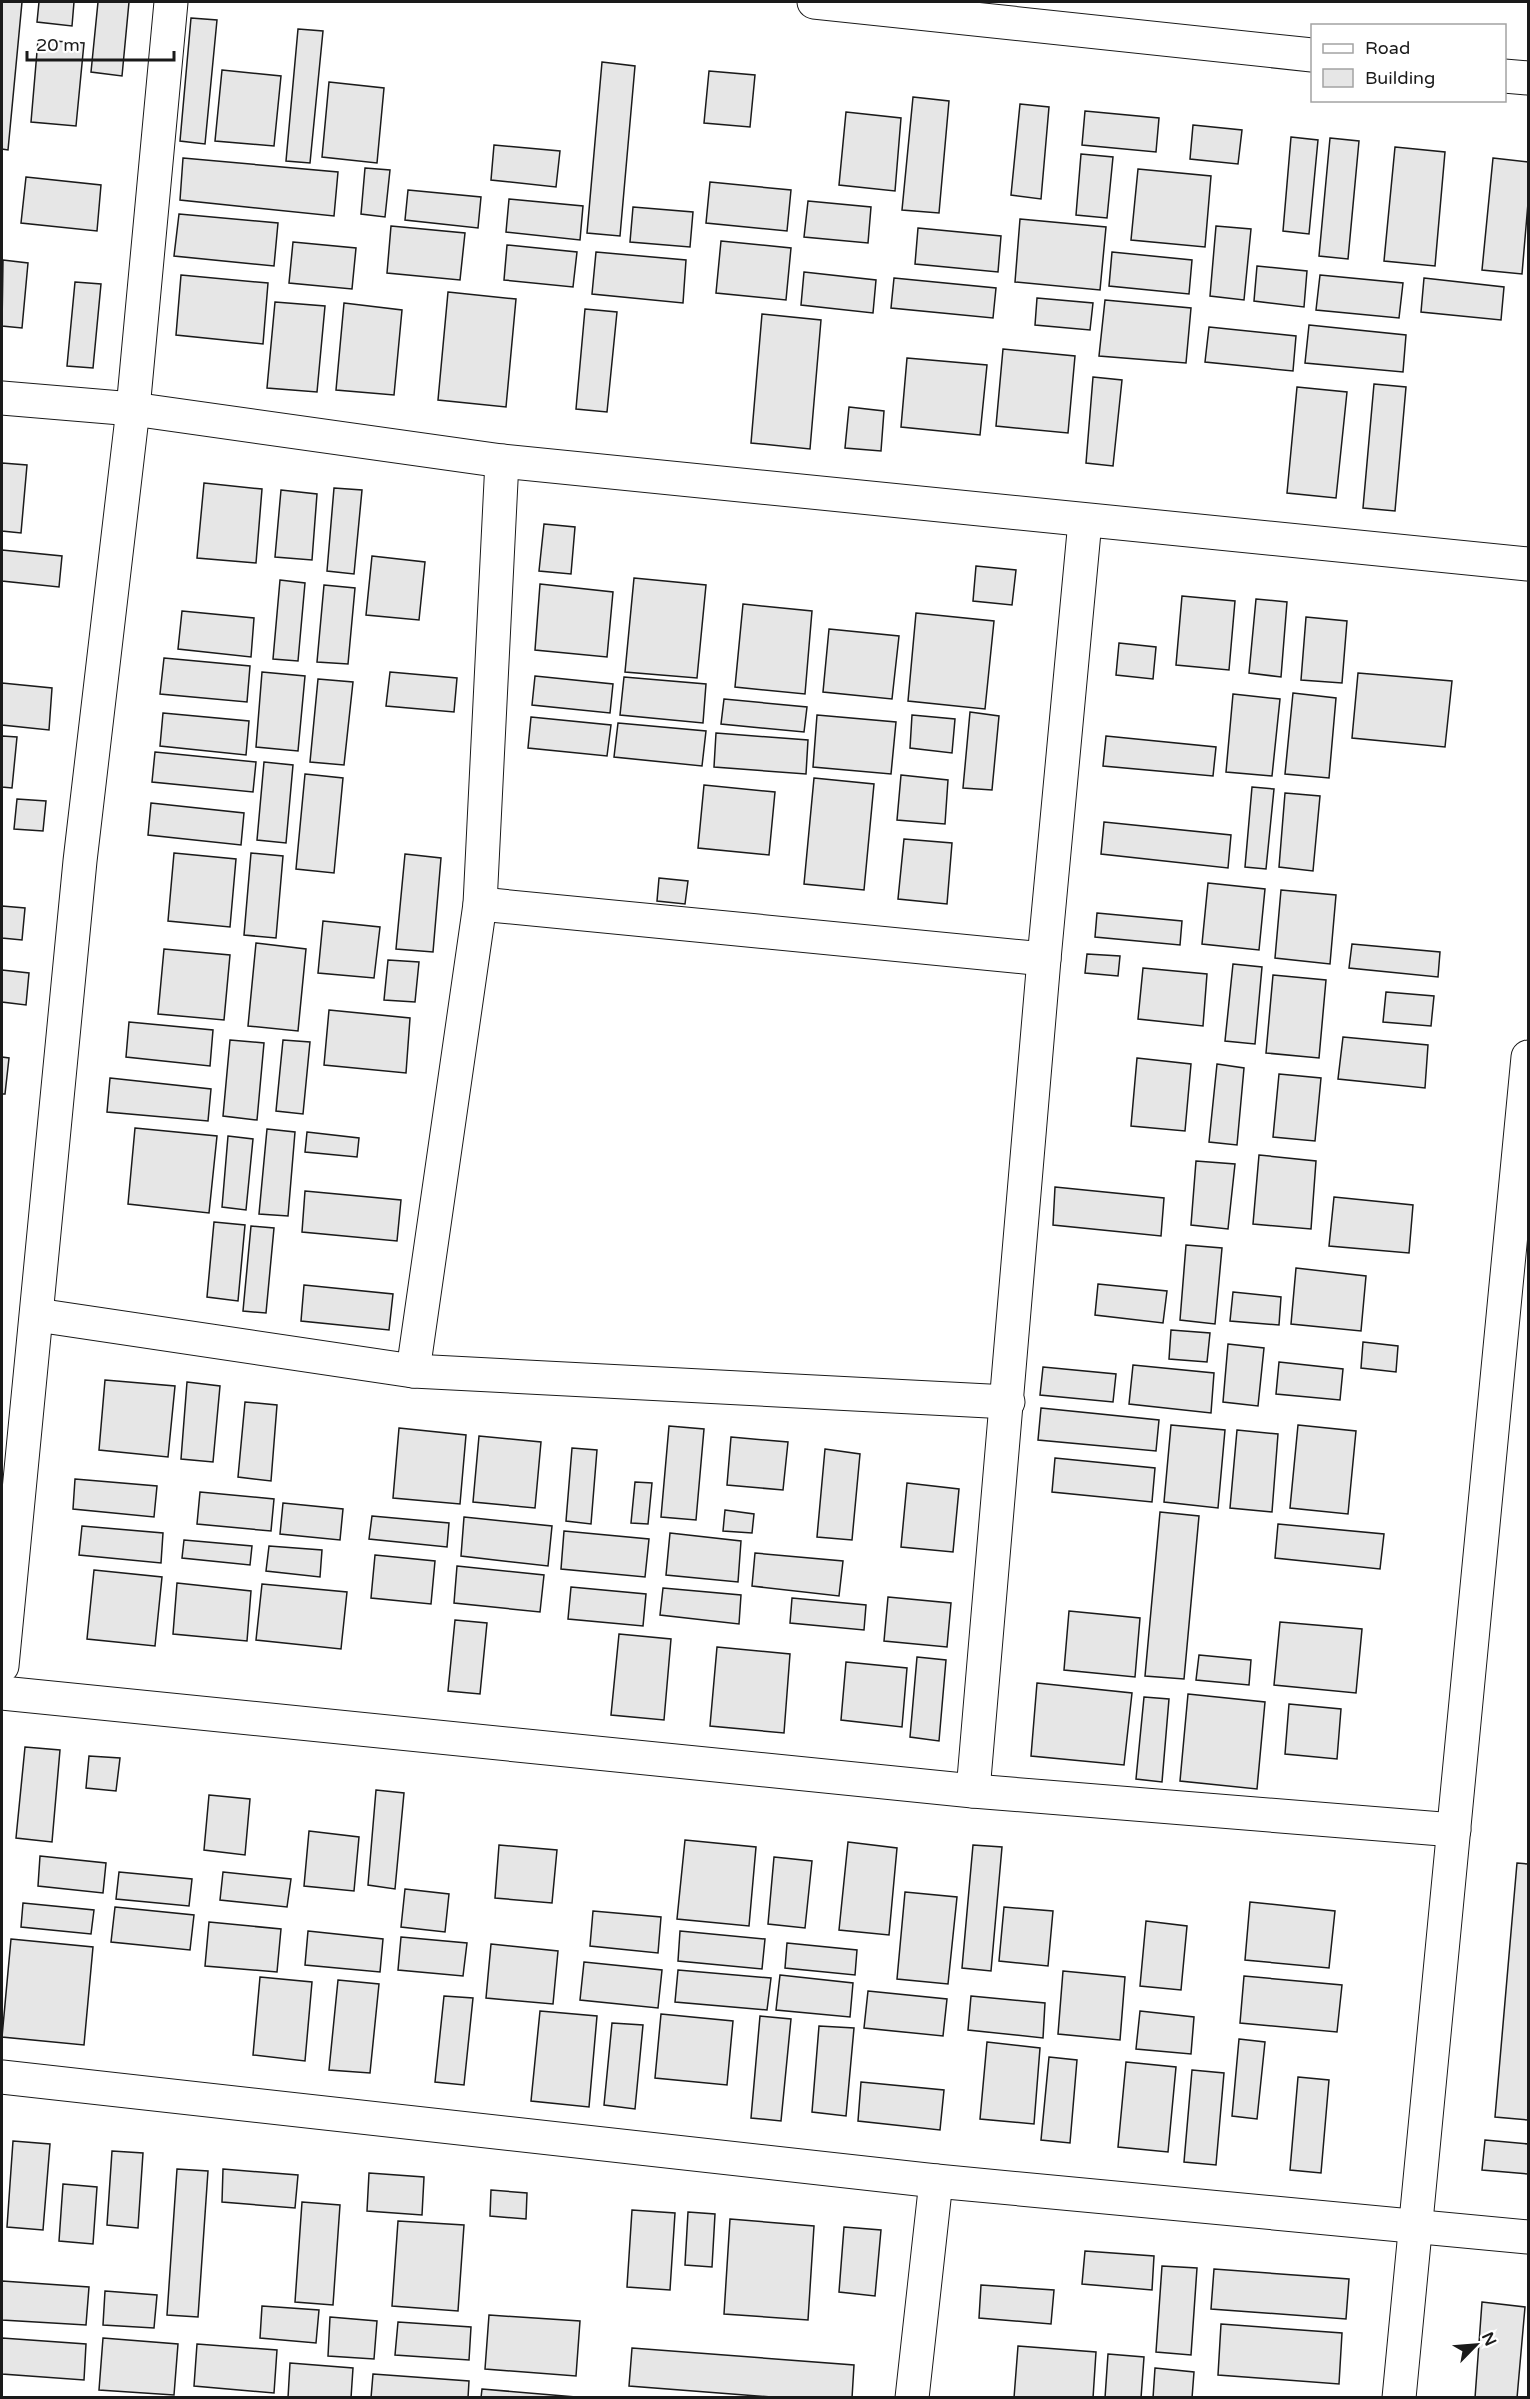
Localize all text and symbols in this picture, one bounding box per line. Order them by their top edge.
scale bar [27,24,174,62]
legend [1311,24,1506,102]
text: 20 m [36,34,80,56]
text: Road [1365,37,1410,59]
text: Building [1365,67,1435,89]
north arrow [1446,2315,1506,2375]
text: N [1477,2329,1500,2349]

